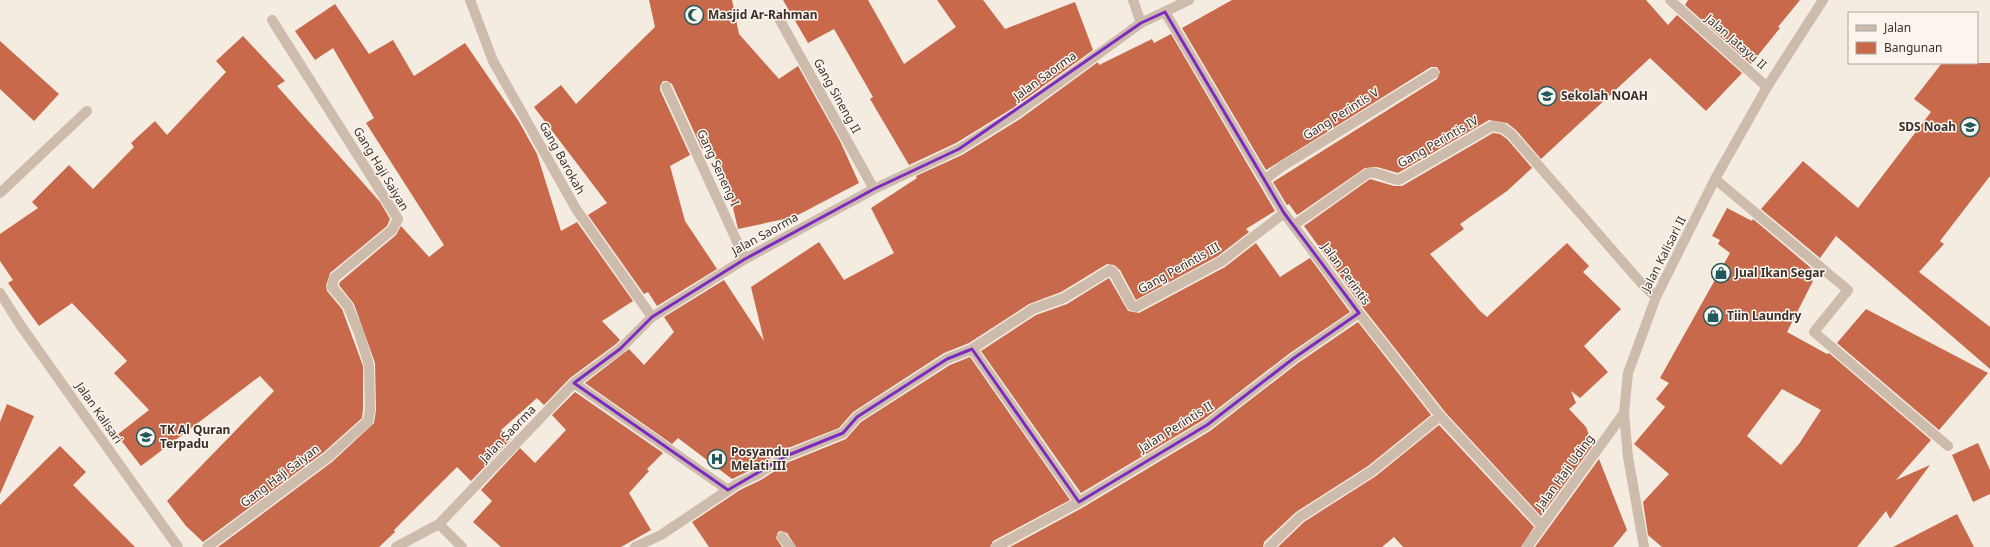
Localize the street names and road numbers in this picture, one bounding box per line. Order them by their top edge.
street label: Jalan Jatayu II [1701,10,1771,73]
street label: Jalan Saorma [1009,47,1080,105]
street label: Gang Sineng II [810,55,865,136]
street label: Gang Perintis V [1300,83,1383,144]
street label: Gang Perintis IV [1394,111,1482,172]
street label: Gang Barokah [536,118,589,197]
street label: Gang Haji Saiyan [350,124,413,214]
street label: Gang Seneng I [693,127,744,209]
street label: Jalan Saorma [727,208,801,259]
street label: Jalan Kalisari II [1637,213,1690,295]
street label: Gang Perintis III [1135,238,1223,297]
street label: Jalan Perintis [1317,238,1375,308]
street label: Jalan Kalisari [71,378,127,447]
street label: Jalan Perintis II [1135,397,1216,457]
street label: Jalan Saorma [475,401,539,467]
street label: Jalan Haji Uding [1531,431,1598,514]
street label: Gang Haji Saiyan [237,440,323,511]

